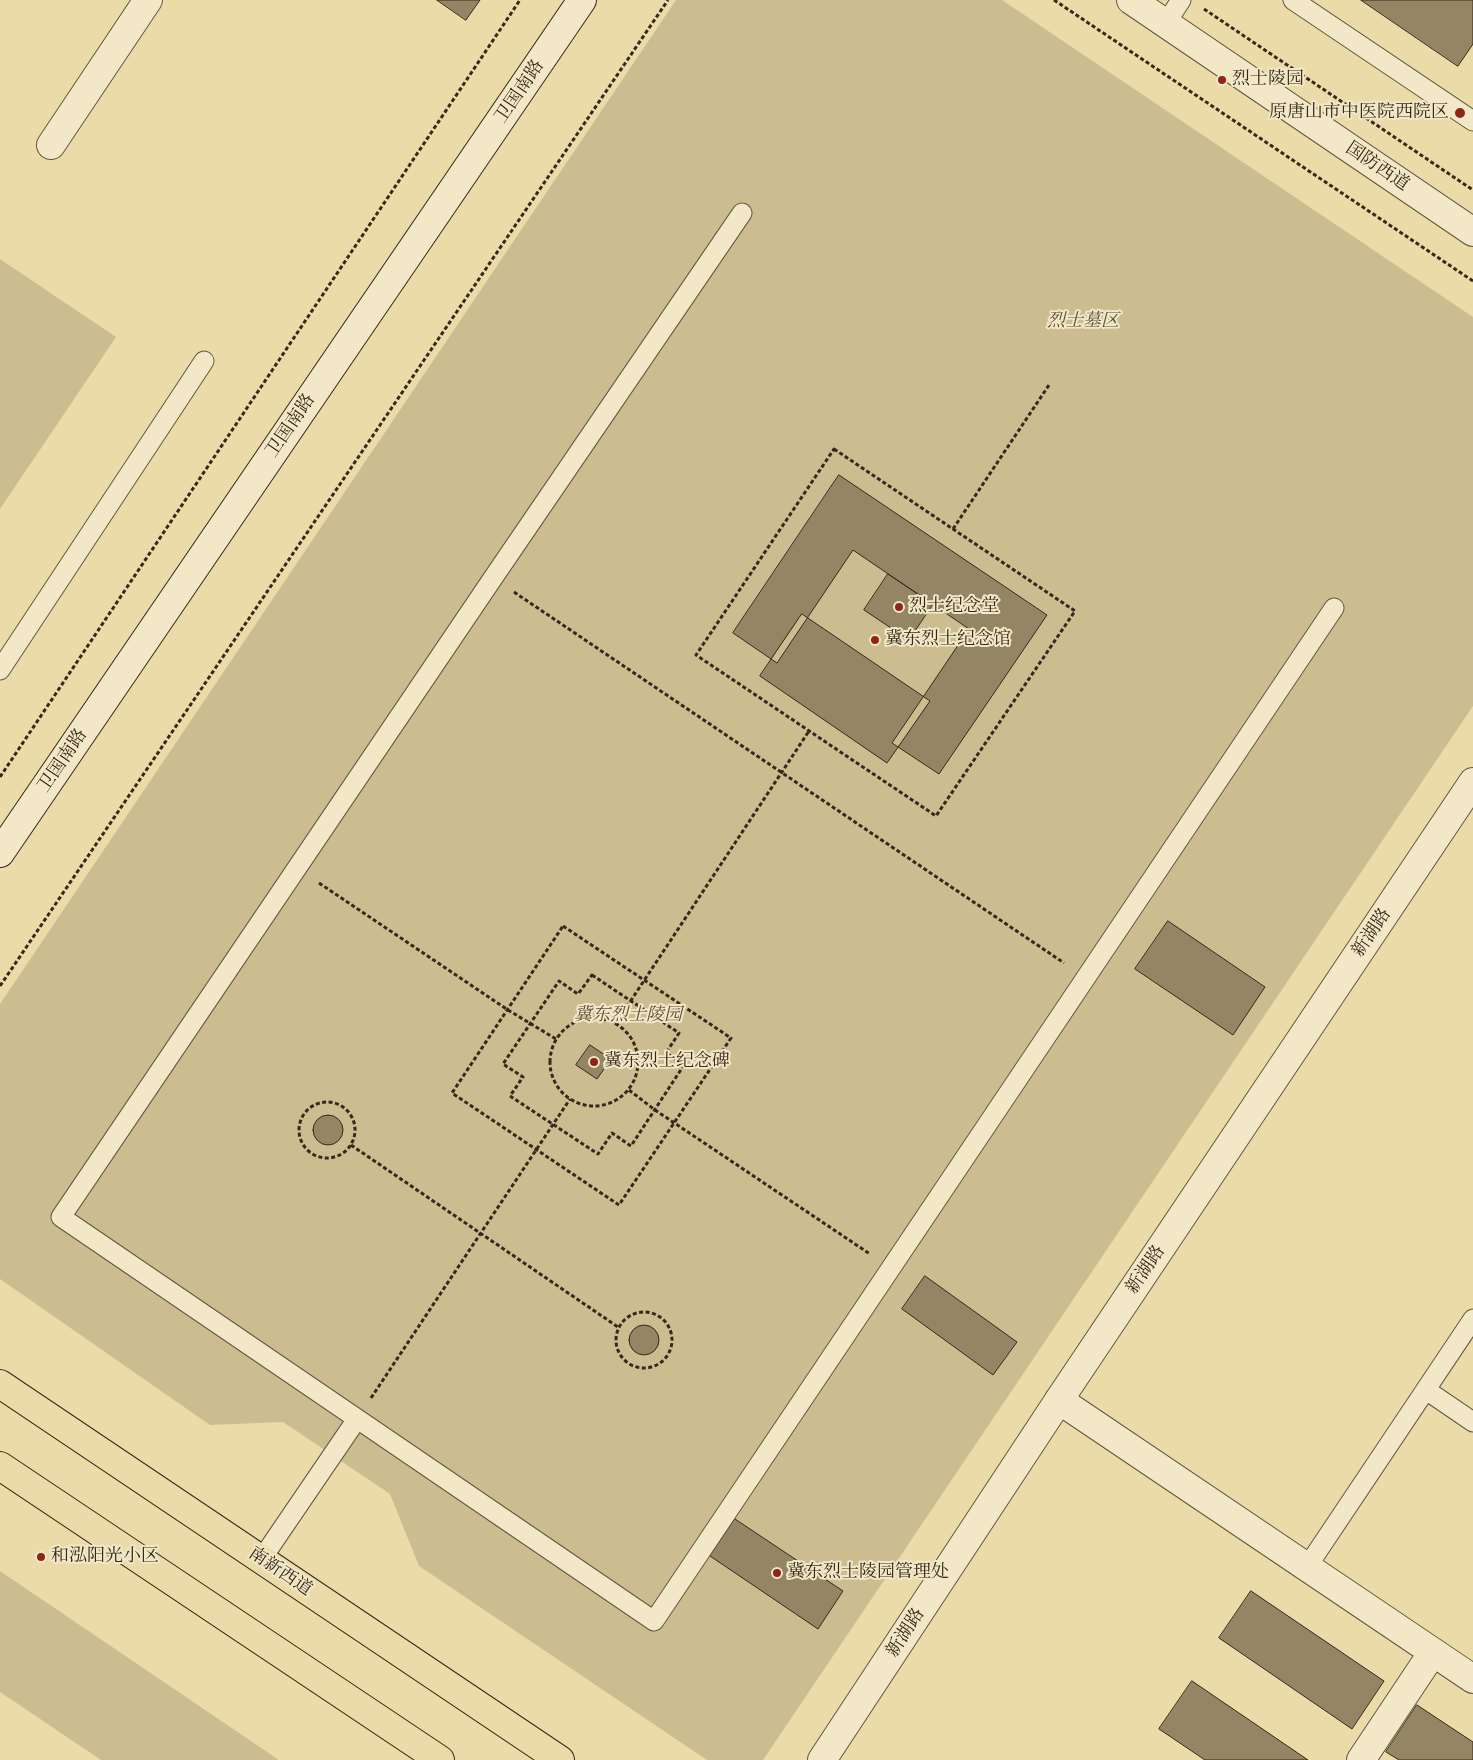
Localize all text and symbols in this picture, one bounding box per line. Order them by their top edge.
street label: 卫国南路 [491,56,549,128]
place label: 烈士陵园 [1232,69,1304,91]
marker: 烈士陵园 [1216,74,1228,86]
place label: 原唐山市中医院西院区 [1269,102,1449,124]
marker: 原唐山市中医院西院区 [1453,106,1467,120]
street label: 国防西道 [1341,138,1413,196]
park label: 烈士墓区 [1047,311,1119,333]
street label: 卫国南路 [262,390,320,462]
place label: 烈士纪念堂 [909,596,999,618]
marker: 烈士纪念堂 [893,601,905,613]
place label: 冀东烈士纪念馆 [885,629,1011,651]
marker: 冀东烈士纪念馆 [869,634,881,646]
street label: 卫国南路 [34,725,92,797]
street label: 新湖路 [1348,905,1396,961]
park label: 冀东烈士陵园 [574,1005,682,1027]
place label: 冀东烈士纪念碑 [604,1051,730,1073]
marker: 冀东烈士纪念碑 [588,1056,600,1068]
street label: 新湖路 [1122,1242,1170,1298]
street label: 南新西道 [244,1543,316,1601]
place label: 和泓阳光小区 [51,1546,159,1568]
marker: 和泓阳光小区 [35,1551,47,1563]
place label: 冀东烈士陵园管理处 [787,1562,949,1584]
marker: 冀东烈士陵园管理处 [771,1567,783,1579]
street label: 新湖路 [882,1604,930,1662]

